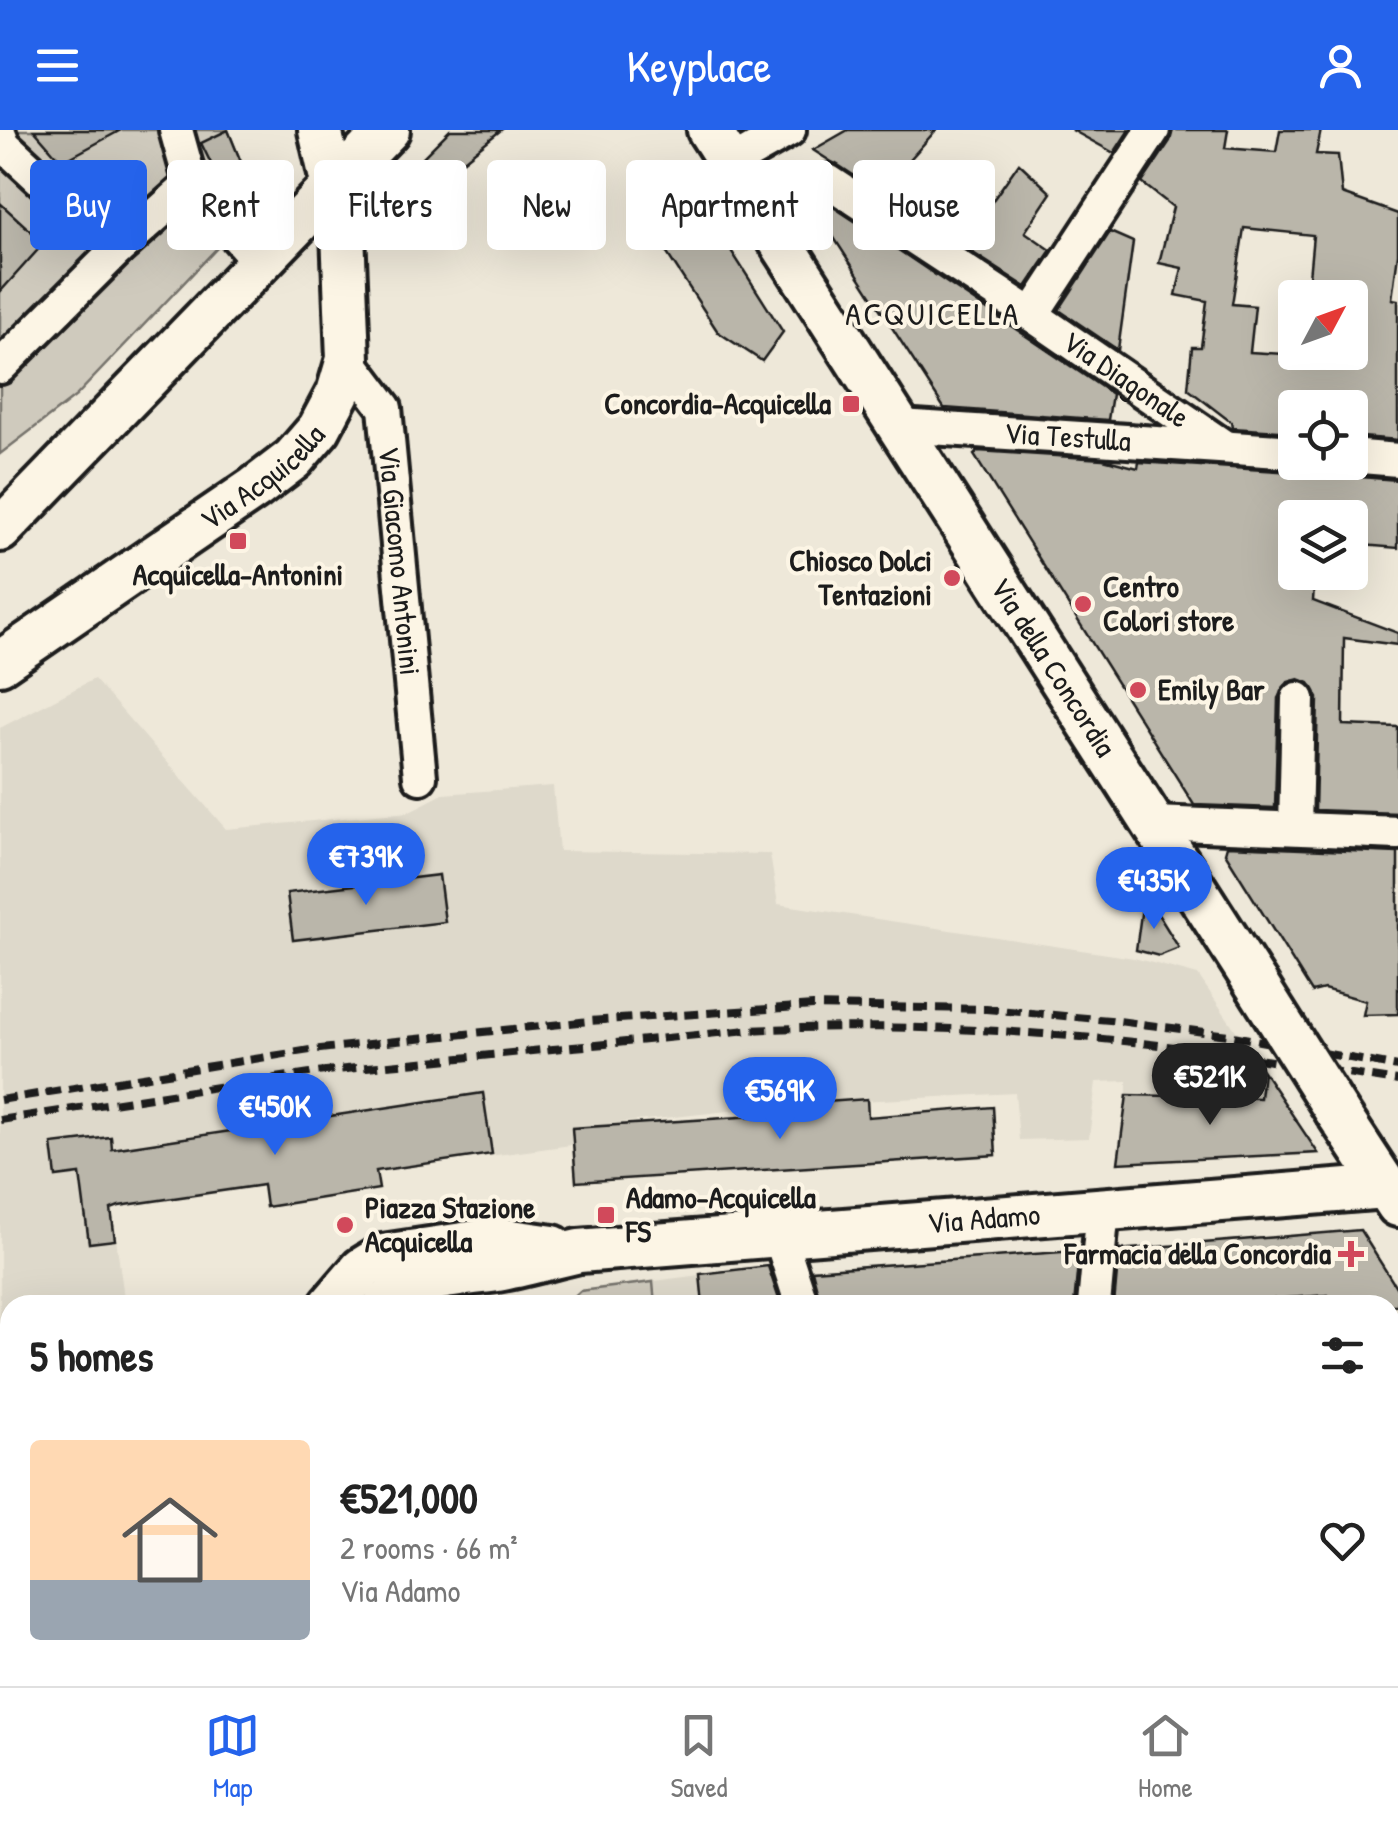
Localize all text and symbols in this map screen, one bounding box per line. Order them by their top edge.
text: Keyplace [627,35,771,96]
icon: menu [30,38,85,93]
icon: person [1313,38,1368,93]
chip: Buy [30,160,147,250]
chip: Rent [167,160,294,250]
chip: Filters [314,160,467,250]
chip: New [487,160,606,250]
chip: Apartment [626,160,833,250]
chip: House [853,160,995,250]
north arrow [1278,280,1368,370]
map controls [1278,280,1368,590]
district label: ACQUICELLA [845,292,1021,335]
street label: Via Diagonale [1055,321,1198,436]
place label: Concordia-Acquicella [604,383,831,424]
button: locate [1278,390,1368,480]
marker: Concordia-Acquicella [840,393,862,415]
street label: Via Testulla [1003,412,1133,460]
street label: Via Acquicella [192,415,333,539]
street label: Via Giacomo Antonini [370,445,431,677]
button: layers [1278,500,1368,590]
marker: Acquicella-Antonini [227,530,249,552]
place label: Chiosco Dolci Tentazioni [789,540,932,614]
place label: Acquicella-Antonini [133,554,343,595]
place label: Centro Colori store [1103,566,1234,640]
marker: Chiosco Dolci Tentazioni [941,567,963,589]
street label: Via della Concordia [982,570,1126,764]
marker: Centro Colori store [1072,593,1094,615]
place label: Emily Bar [1158,669,1265,710]
marker: Emily Bar [1127,679,1149,701]
pin: €739K [296,823,436,908]
text: €739K [329,834,403,877]
pin: €435K [1084,847,1224,932]
text: €435K [1118,858,1190,901]
pin: €521K [1140,1043,1280,1128]
text: €521K [1174,1054,1246,1097]
pin: €569K [710,1057,850,1142]
text: €569K [745,1068,815,1111]
pin: €450K [205,1073,345,1158]
text: €450K [239,1084,311,1127]
place label: Adamo-Acquicella FS [625,1177,816,1251]
place label: Piazza Stazione Acquicella [365,1187,535,1262]
street label: Via Adamo [926,1194,1041,1242]
marker: Adamo-Acquicella FS [595,1204,617,1226]
marker: Piazza Stazione Acquicella [334,1214,356,1236]
place label: Farmacia della Concordia [1063,1233,1331,1273]
marker: Farmacia della Concordia [1340,1243,1362,1265]
text: 5 homes [30,1327,153,1384]
icon: filters [1315,1328,1370,1383]
text: €521,000 [340,1469,478,1526]
icon: home [110,1480,230,1600]
icon: heart [1315,1513,1370,1568]
text: 2 rooms · 66 m² [340,1526,518,1569]
text: Via Adamo [340,1569,460,1612]
tab: Map [205,1708,260,1806]
tab: Saved [670,1708,728,1806]
tab: Home [1138,1708,1193,1806]

